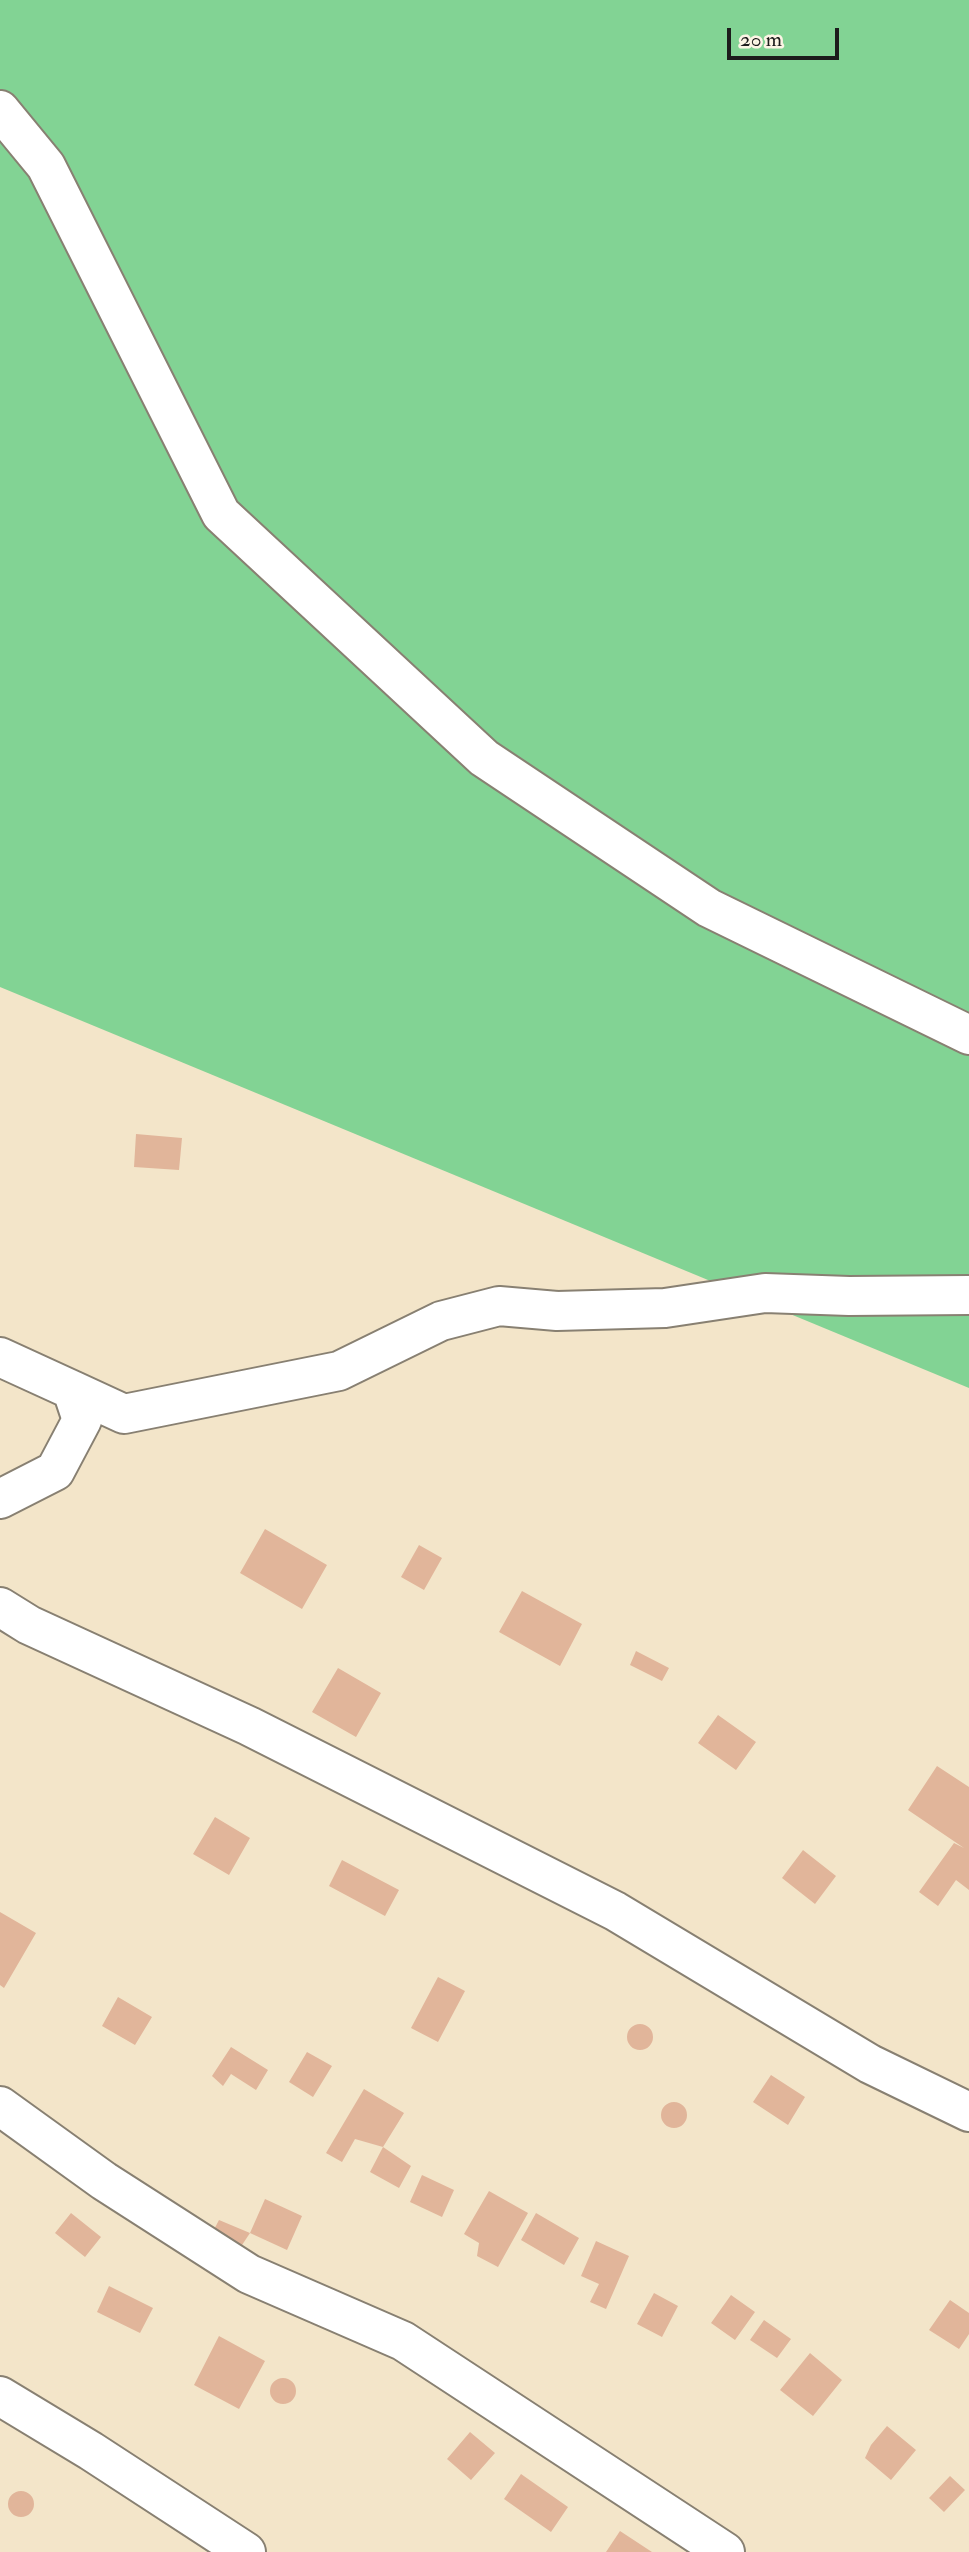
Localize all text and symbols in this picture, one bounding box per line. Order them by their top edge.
scale bar [731,14,843,58]
text: 20 m [740,26,782,53]

